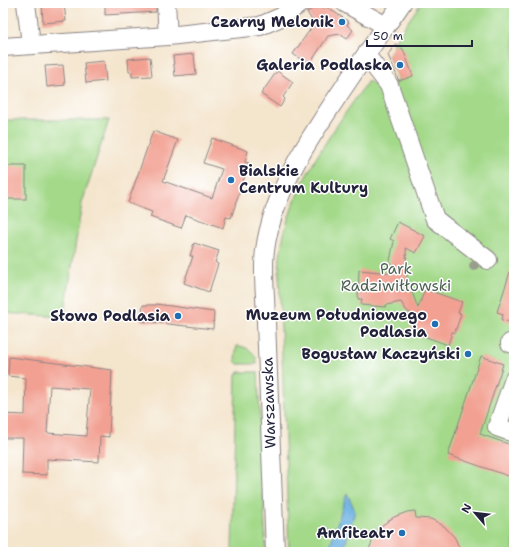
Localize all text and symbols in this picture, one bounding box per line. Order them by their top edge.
place label: Czarny Melonik [211,12,334,32]
marker: Czarny Melonik [337,17,347,27]
scale bar [367,22,472,48]
text: 50 m [373,28,403,44]
place label: Galeria Podlaska [256,55,393,75]
marker: Galeria Podlaska [395,60,405,70]
place label: Bialskie Centrum Kultury [239,161,368,198]
marker: Bialskie Centrum Kultury [226,175,236,185]
park label: Park Radziwiłłowski [341,259,451,296]
place label: Muzeum Południowego Podlasia [246,305,428,342]
place label: Słowo Podlasia [50,306,171,326]
marker: Słowo Podlasia [173,311,183,321]
marker: Muzeum Południowego Podlasia [430,319,440,329]
place label: Bogusław Kaczyński [301,344,460,364]
marker: Bogusław Kaczyński [463,349,473,359]
street label: Warszawska [257,356,281,449]
north arrow [455,493,495,533]
text: N [458,501,475,516]
place label: Amfiteatr [316,523,394,543]
marker: Amfiteatr [397,528,407,538]

